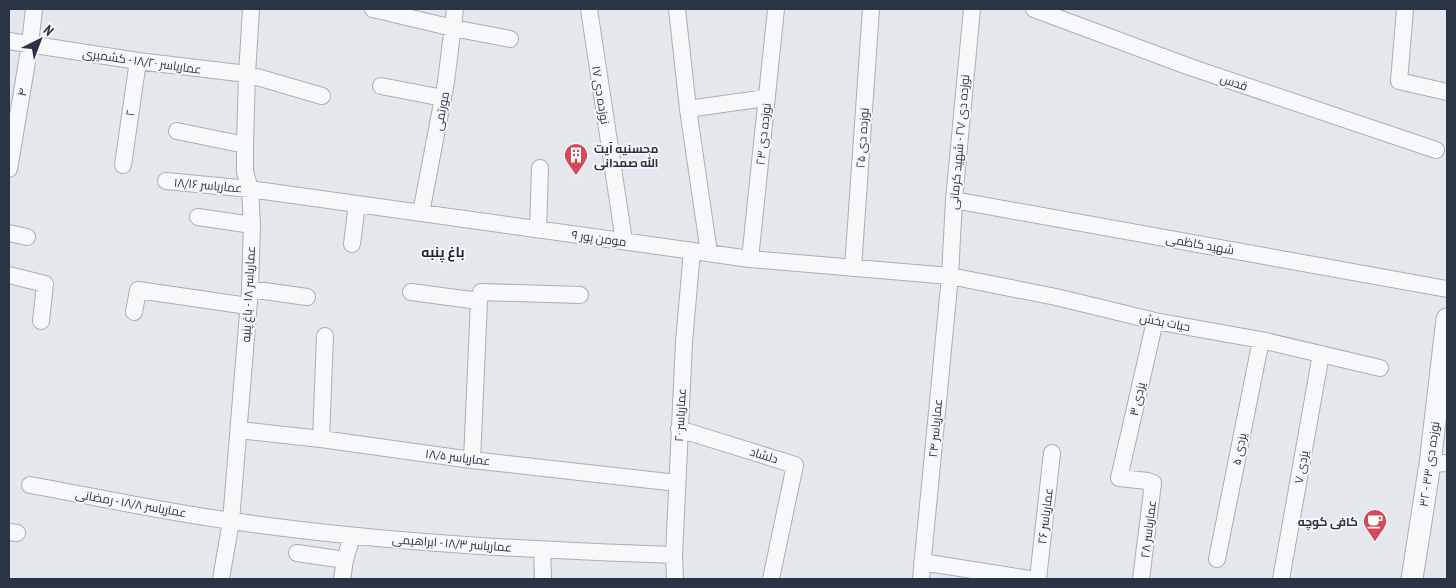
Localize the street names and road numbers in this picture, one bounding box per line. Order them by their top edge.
street label: عماریاسر ۱۸/۲۰ - کشمیری [82,45,202,77]
street label: نوزده دی ۱۷ [589,65,613,125]
street label: قدس [1218,70,1250,94]
street label: نوزده دی ۲۷ - شهید کرمانی [946,74,972,210]
street label: ۴ [14,87,30,97]
street label: مورتمی [430,90,452,132]
street label: نوزده دی ۲۳ [752,102,774,166]
street label: نوزده دی ۲۵ [852,107,872,169]
street label: ۲ [122,109,138,117]
street label: عماریاسر ۱۸/۱۶ [173,175,243,195]
street label: مومن پور ۹ [570,227,627,251]
street label: شهید کاظمی [1165,231,1235,257]
street label: عماریاسر ۱۸ - باغ پنبه [238,245,260,343]
street label: حیات بخش [1138,310,1192,334]
street label: یزدی ۳ [1126,380,1148,417]
street label: عماریاسر ۲۰ [671,388,689,442]
street label: عماریاسر ۲۴ [925,398,945,458]
street label: ۳۲ - نوزده دی ۳۳ [1416,420,1442,508]
street label: یزدی ۵ [1229,431,1250,466]
street label: دلشاد [748,444,780,466]
street label: عماریاسر ۱۸/۵ [424,446,492,468]
street label: یزدی ۷ [1291,448,1311,485]
street label: عماریاسر ۱۸/۸ - رمضانی [74,486,188,520]
street label: عماریاسر ۲۶ [1034,487,1056,545]
street label: عماریاسر ۲۸ [1137,499,1159,559]
street label: عماریاسر ۱۸/۳ - ابراهیمی [392,531,512,555]

